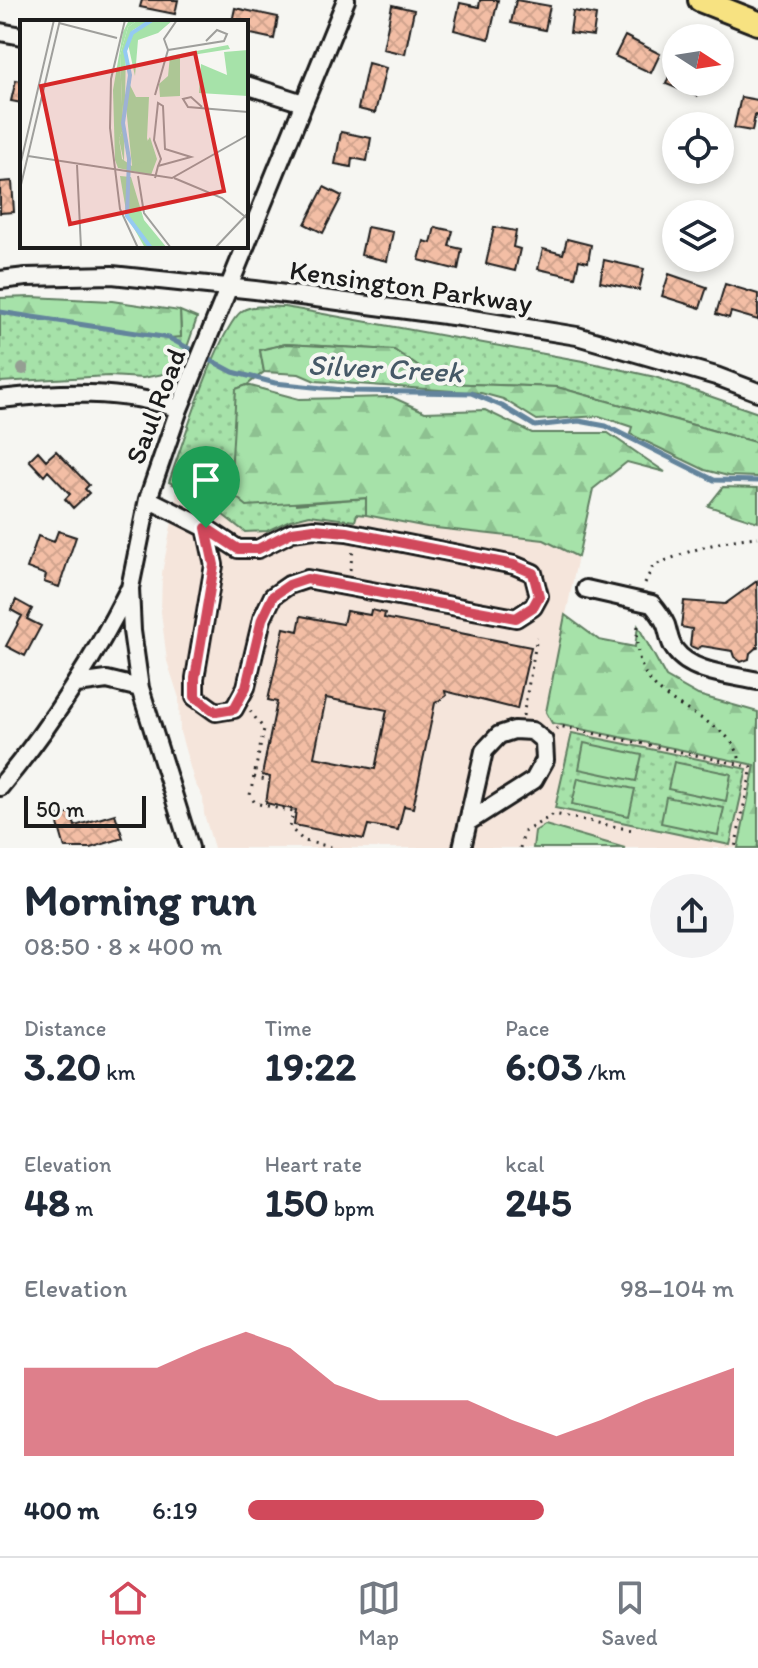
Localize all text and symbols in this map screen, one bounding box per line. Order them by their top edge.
inset map [20,20,248,248]
north arrow [662,24,734,96]
map controls [662,24,734,272]
button: locate [662,112,734,184]
button: layers [662,200,734,272]
street label: Kensington Parkway [287,252,535,320]
street label: Saul Road [117,343,193,469]
water label: Silver Creek [307,345,465,391]
pin [172,446,240,528]
icon: arrive [184,458,228,502]
scale bar [24,792,146,828]
text: 50 m [36,796,85,823]
text: Morning run [24,873,257,926]
button: share [650,874,734,958]
text: 08:50 · 8 × 400 m [24,930,222,962]
text: Distance [24,1015,106,1042]
text: Time [265,1015,312,1042]
text: Pace [505,1015,549,1042]
text: 3.20 [24,1042,101,1090]
text: 19:22 [265,1042,356,1090]
text: 6:03 [505,1042,583,1090]
text: km [101,1059,135,1086]
text: /km [583,1059,626,1086]
text: Elevation [24,1151,111,1178]
text: Heart rate [265,1151,362,1178]
text: kcal [505,1151,544,1178]
text: 48 [24,1178,70,1226]
text: 150 [265,1178,329,1226]
text: 245 [505,1178,571,1226]
text: m [70,1195,93,1222]
text: bpm [329,1195,375,1222]
text: Elevation [24,1272,127,1304]
text: 98–104 m [620,1272,734,1304]
text: 400 m [24,1494,99,1526]
text: 6:19 [152,1494,198,1526]
tab: Home [100,1576,156,1651]
tab: Map [357,1576,401,1651]
tab: Saved [601,1576,658,1651]

